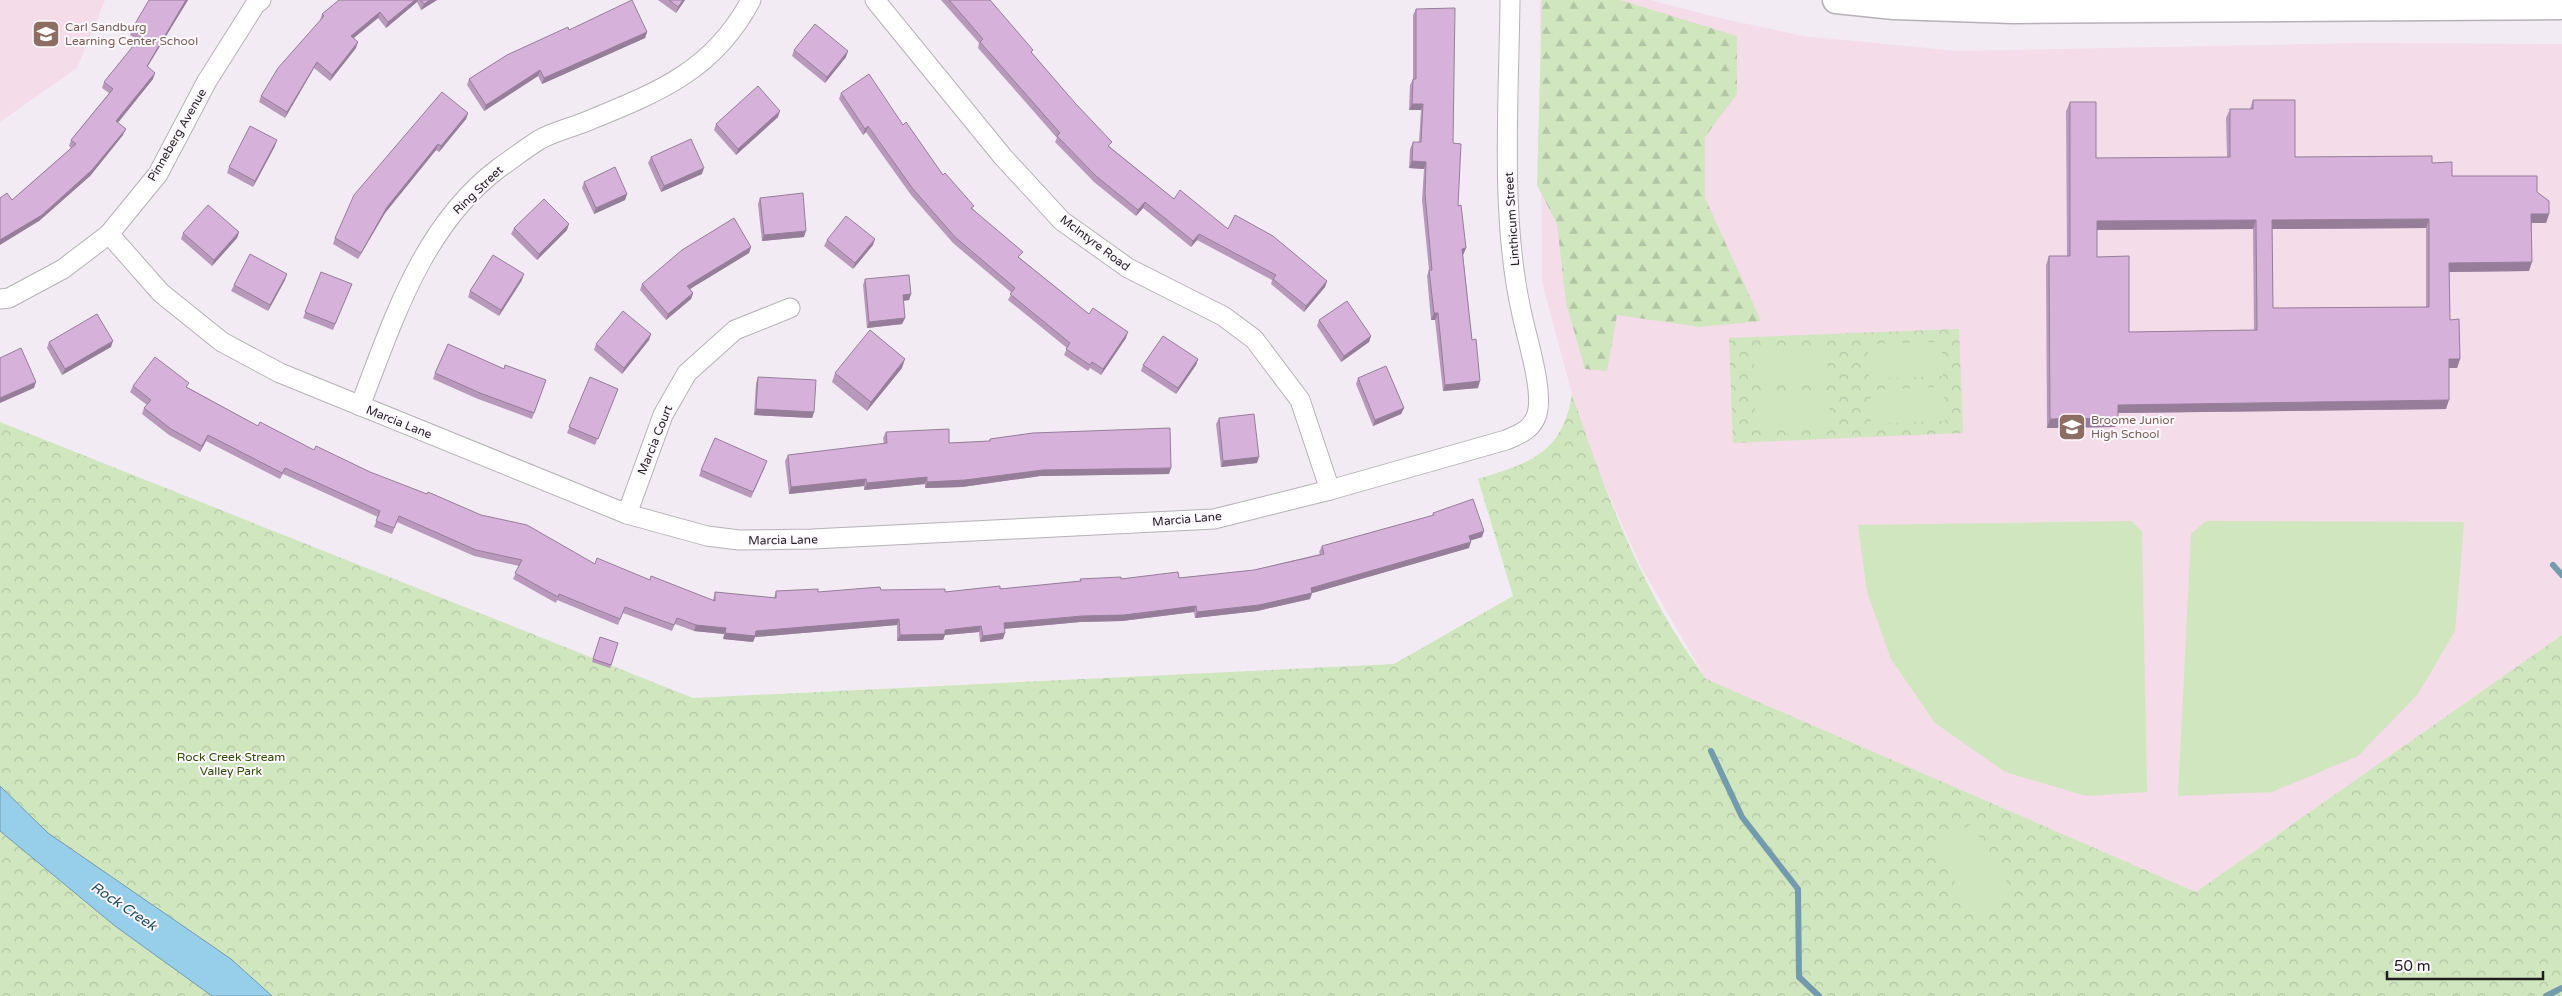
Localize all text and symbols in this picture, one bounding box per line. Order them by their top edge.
school or university icon: Carl Sandburg Learning Center School [31,19,61,49]
place label: Carl Sandburg Learning Center School [65,20,198,48]
street label: Pinneberg Avenue [145,86,209,184]
street label: Ring Street [450,163,506,217]
street label: Linthicum Street [1502,171,1522,266]
street label: McIntyre Road [1057,212,1133,274]
street label: Marcia Lane [364,402,434,442]
street label: Marcia Court [635,403,675,477]
school or university icon: Broome Junior High School [2057,412,2087,442]
place label: Broome Junior High School [2091,413,2175,441]
street label: Marcia Lane [1152,509,1223,529]
street label: Marcia Lane [748,532,818,548]
park label: Rock Creek Stream Valley Park [177,750,285,778]
water label: Rock Creek [88,878,161,935]
scale bar [2387,948,2543,980]
text: 50 m [2394,957,2431,975]

